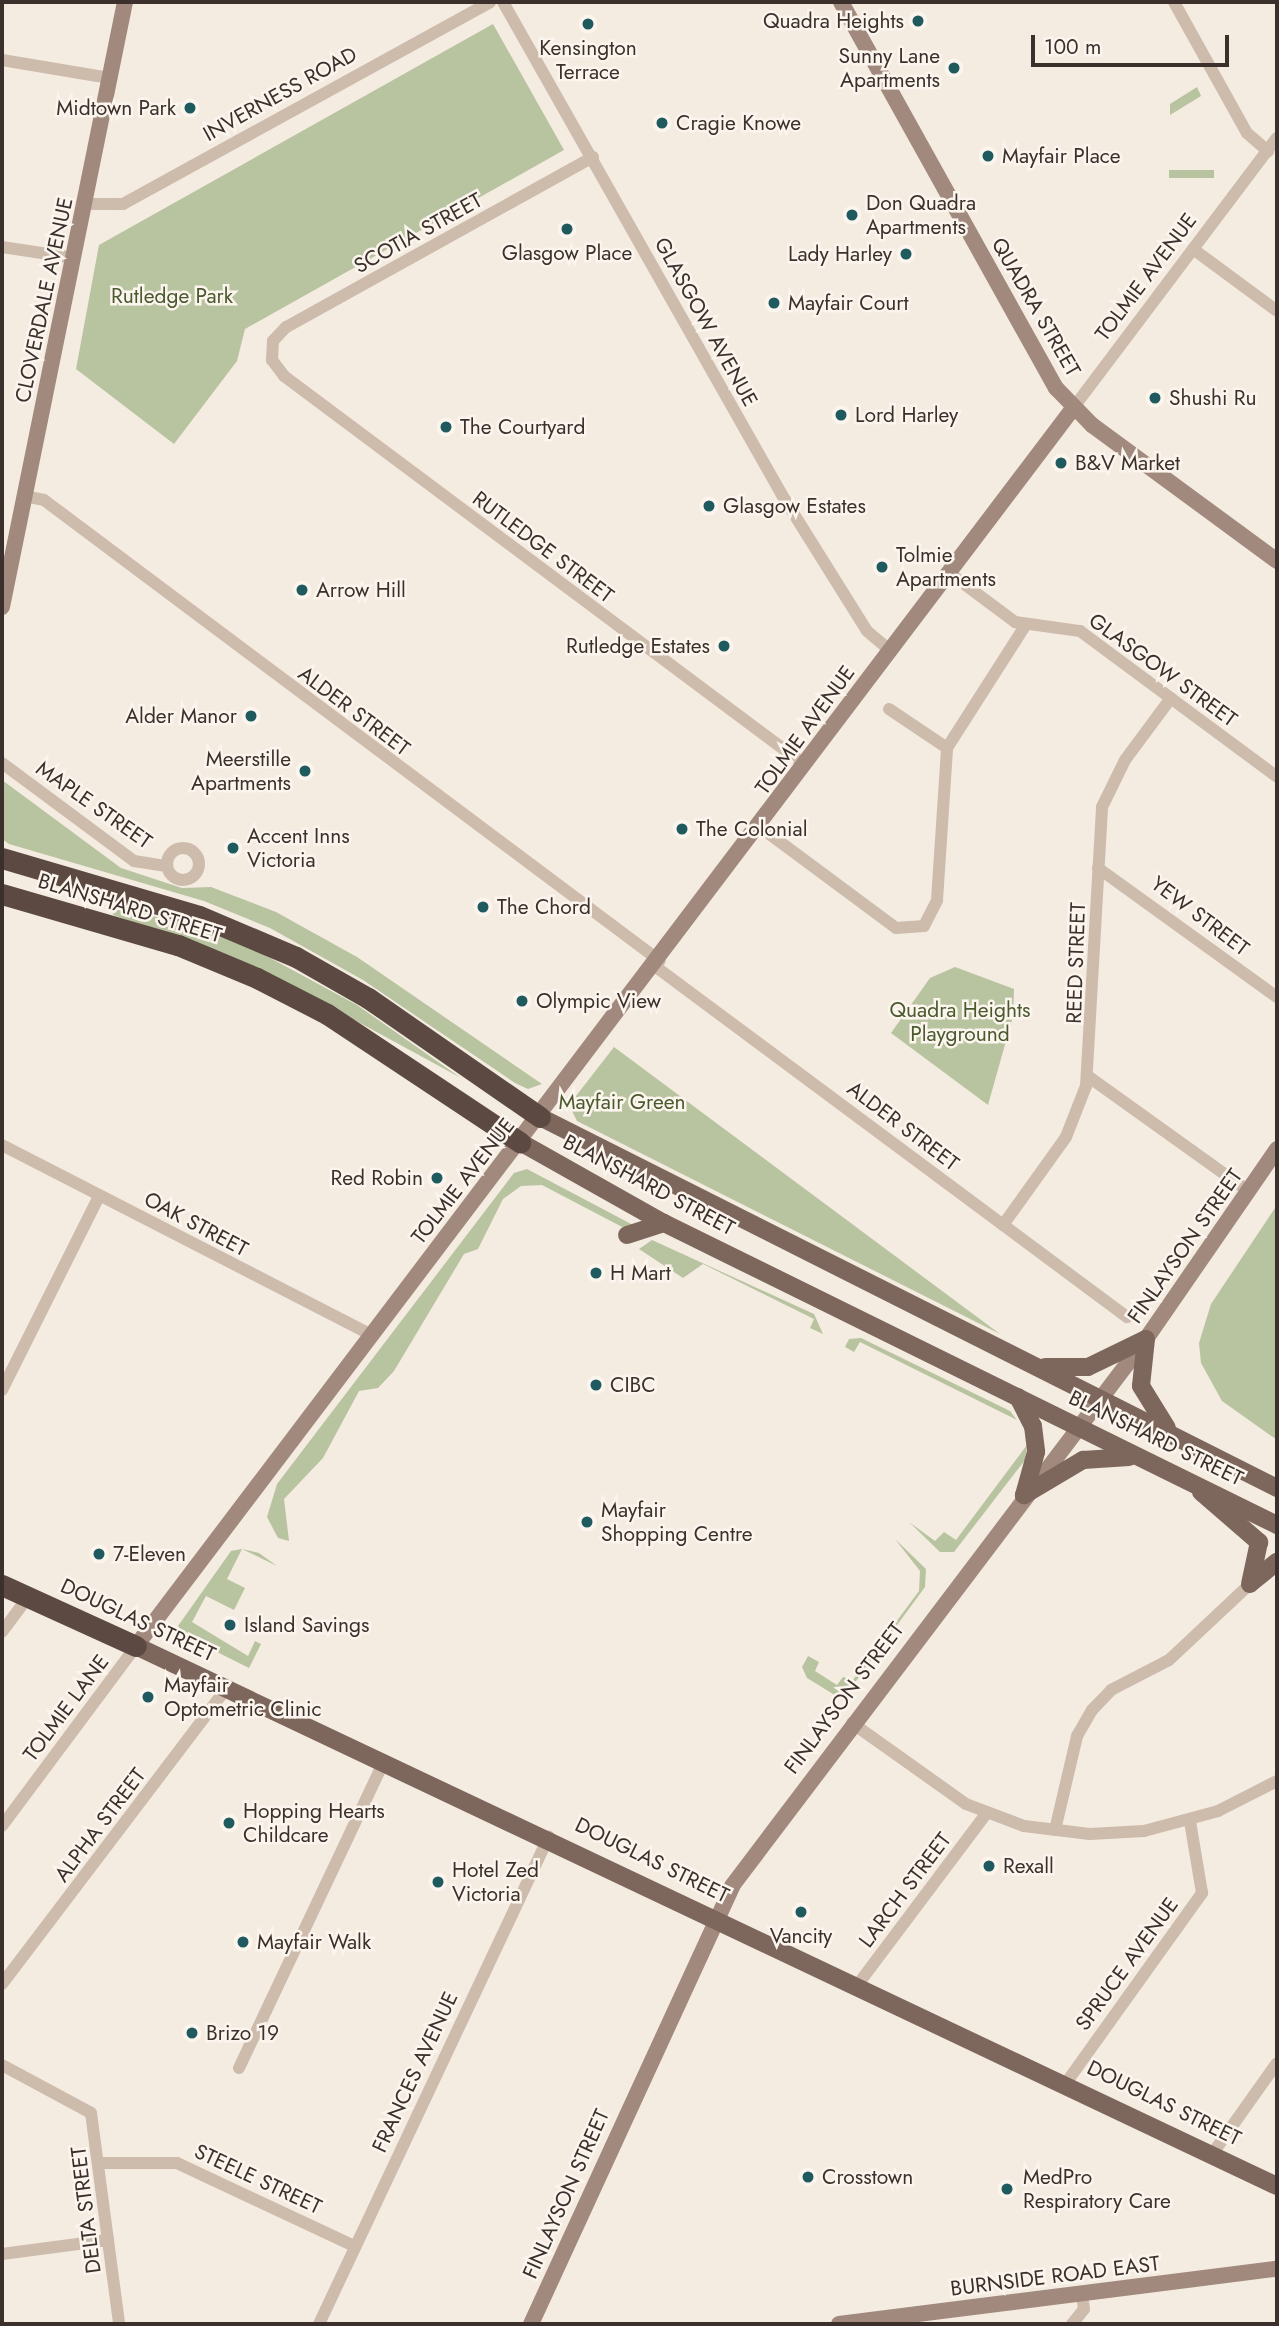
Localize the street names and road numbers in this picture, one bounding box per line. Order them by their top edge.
street label: INVERNESS ROAD [199,41,361,147]
street label: SCOTIA STREET [349,187,487,279]
street label: CLOVERDALE AVENUE [10,195,78,405]
street label: TOLMIE AVENUE [1090,208,1202,346]
street label: GLASGOW AVENUE [649,233,763,411]
street label: QUADRA STREET [986,233,1086,381]
street label: RUTLEDGE STREET [468,486,618,608]
street label: GLASGOW STREET [1084,608,1242,732]
street label: ALDER STREET [293,661,415,761]
street label: TOLMIE AVENUE [750,661,860,799]
street label: MAPLE STREET [31,756,157,854]
street label: BLANSHARD STREET [35,868,225,948]
street label: YEW STREET [1146,871,1254,961]
street label: REED STREET [1061,902,1091,1024]
street label: ALDER STREET [842,1076,964,1176]
street label: TOLMIE AVENUE [406,1113,520,1249]
street label: BLANSHARD STREET [559,1129,739,1241]
street label: FINLAYSON STREET [1122,1164,1248,1328]
street label: OAK STREET [140,1186,252,1262]
street label: BLANSHARD STREET [1065,1385,1247,1491]
street label: DOUGLAS STREET [57,1573,219,1667]
street label: FINLAYSON STREET [779,1617,909,1779]
street label: TOLMIE LANE [18,1650,114,1766]
street label: ALPHA STREET [49,1763,151,1887]
street label: DOUGLAS STREET [571,1812,733,1908]
street label: LARCH STREET [854,1828,956,1952]
street label: SPRUCE AVENUE [1070,1893,1184,2035]
street label: FRANCES AVENUE [367,1988,463,2156]
street label: DOUGLAS STREET [1083,2055,1245,2151]
street label: FINLAYSON STREET [517,2105,615,2283]
street label: STEELE STREET [190,2139,326,2219]
street label: DELTA STREET [66,2145,106,2275]
street label: BURNSIDE ROAD EAST [949,2251,1161,2301]

